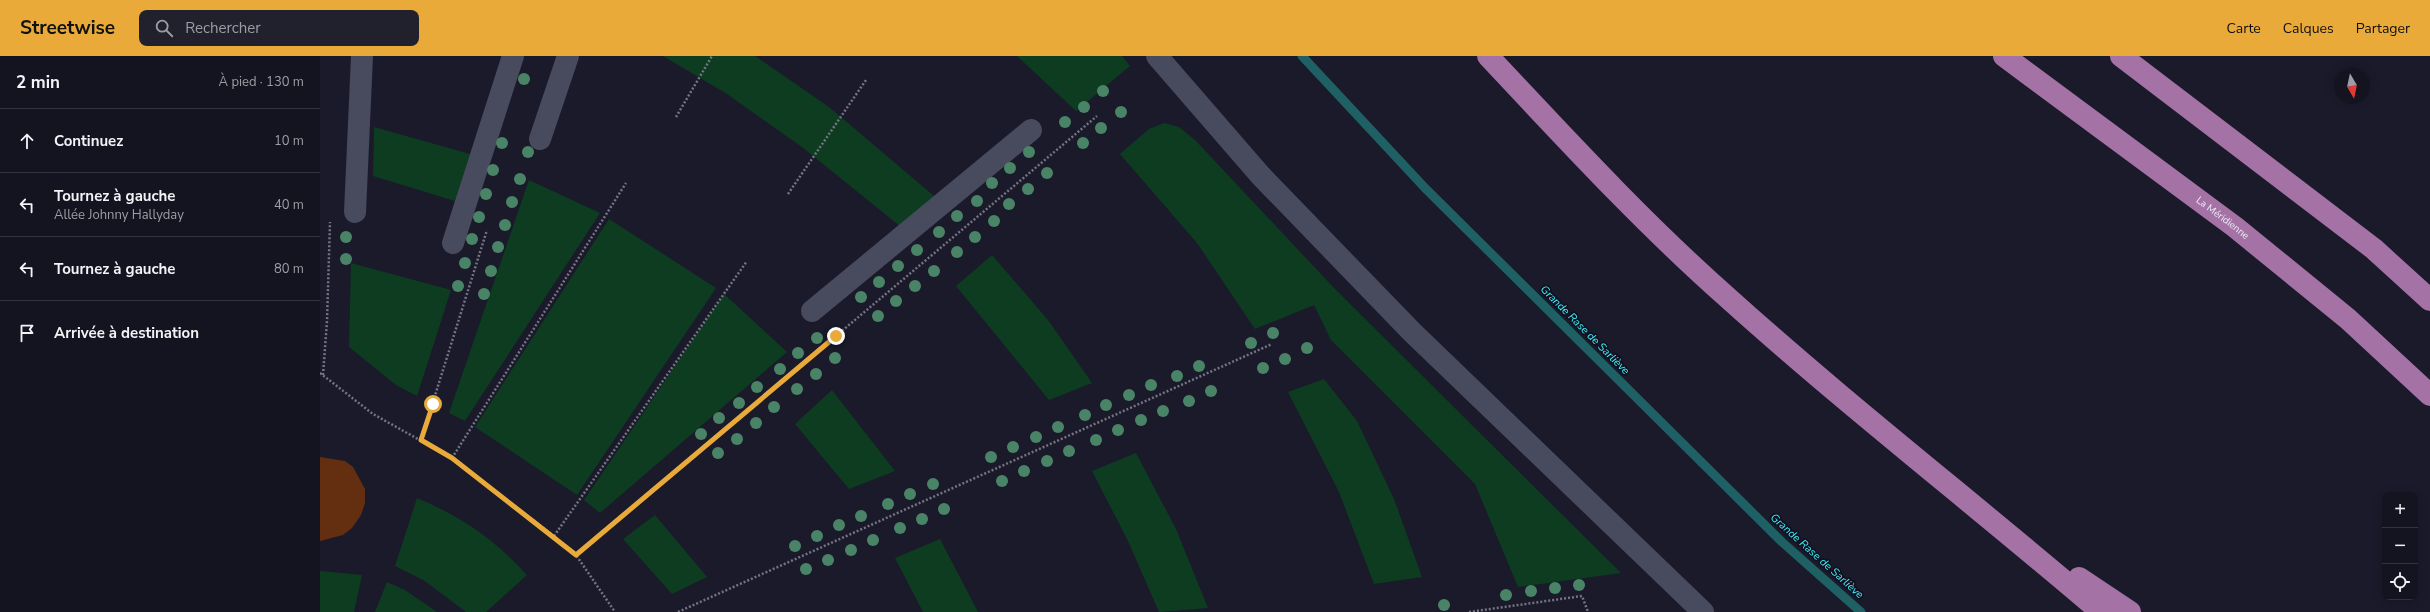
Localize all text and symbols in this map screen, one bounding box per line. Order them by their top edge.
search box [139,10,419,46]
text: Streetwise [20,15,115,41]
icon: search [153,17,175,39]
text: Rechercher [185,18,261,38]
text: Carte [2227,19,2261,38]
text: Calques [2283,19,2334,38]
text: Partager [2356,19,2410,38]
north arrow [2334,68,2370,104]
text: 2 min [16,71,60,94]
text: À pied · 130 m [219,73,304,91]
icon: ahead [16,130,38,152]
text: Continuez [54,131,123,151]
text: 10 m [274,132,304,150]
text: Tournez à gauche [54,186,176,206]
street label: La Méridienne [2193,193,2252,243]
icon: left [16,194,38,216]
text: 40 m [274,196,304,214]
text: Allée Johnny Hallyday [54,206,184,224]
icon: left [16,258,38,280]
text: Tournez à gauche [54,259,176,279]
text: 80 m [274,260,304,278]
water label: Grande Rase de Sarliève [1537,282,1633,378]
icon: arrive [16,322,38,344]
text: Arrivée à destination [54,323,199,343]
route end [827,327,845,345]
route start [424,395,442,413]
map controls [2382,492,2418,600]
button: + [2382,492,2418,528]
water label: Grande Rase de Sarliève [1767,510,1867,602]
button: − [2382,528,2418,564]
button: locate [2382,564,2418,600]

